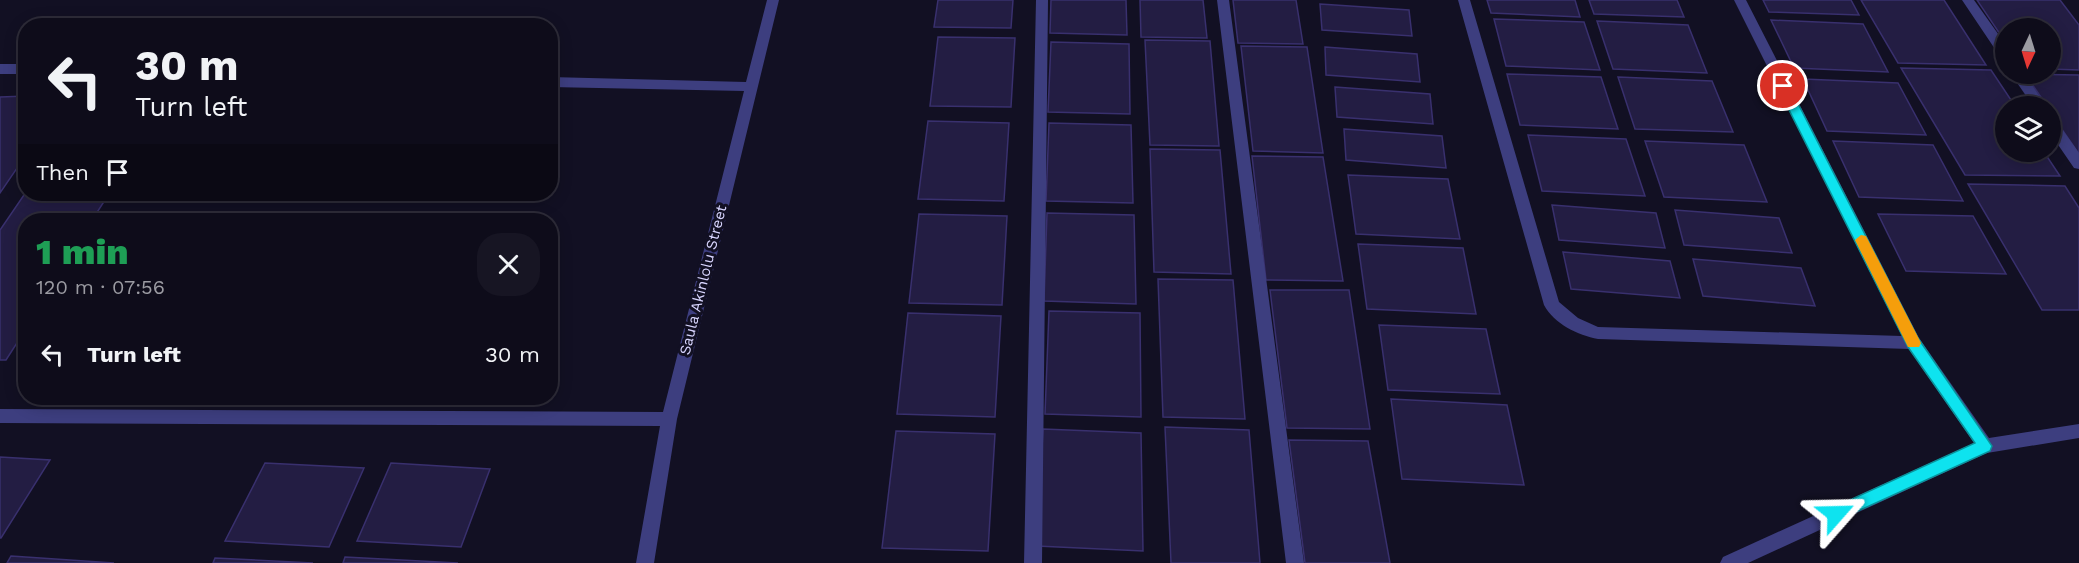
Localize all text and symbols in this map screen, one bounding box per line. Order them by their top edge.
north arrow [1995,18,2061,84]
map controls [1995,18,2061,162]
text: 30 m [135,41,239,90]
icon: left [36,42,114,120]
pin [1757,60,1808,111]
icon: arrive [1766,69,1799,102]
text: Turn left [135,91,247,123]
button: layers [1995,96,2061,162]
icon: arrive [101,156,134,189]
text: Then [36,160,89,185]
street label: Saula Akinlolu Street [676,202,731,357]
text: 1 min [36,231,129,273]
button: close [477,233,540,296]
text: 120 m · 07:56 [36,275,165,299]
icon: left [36,338,69,371]
text: Turn left [87,342,181,367]
text: 30 m [485,342,540,367]
position arrow [1804,482,1868,546]

